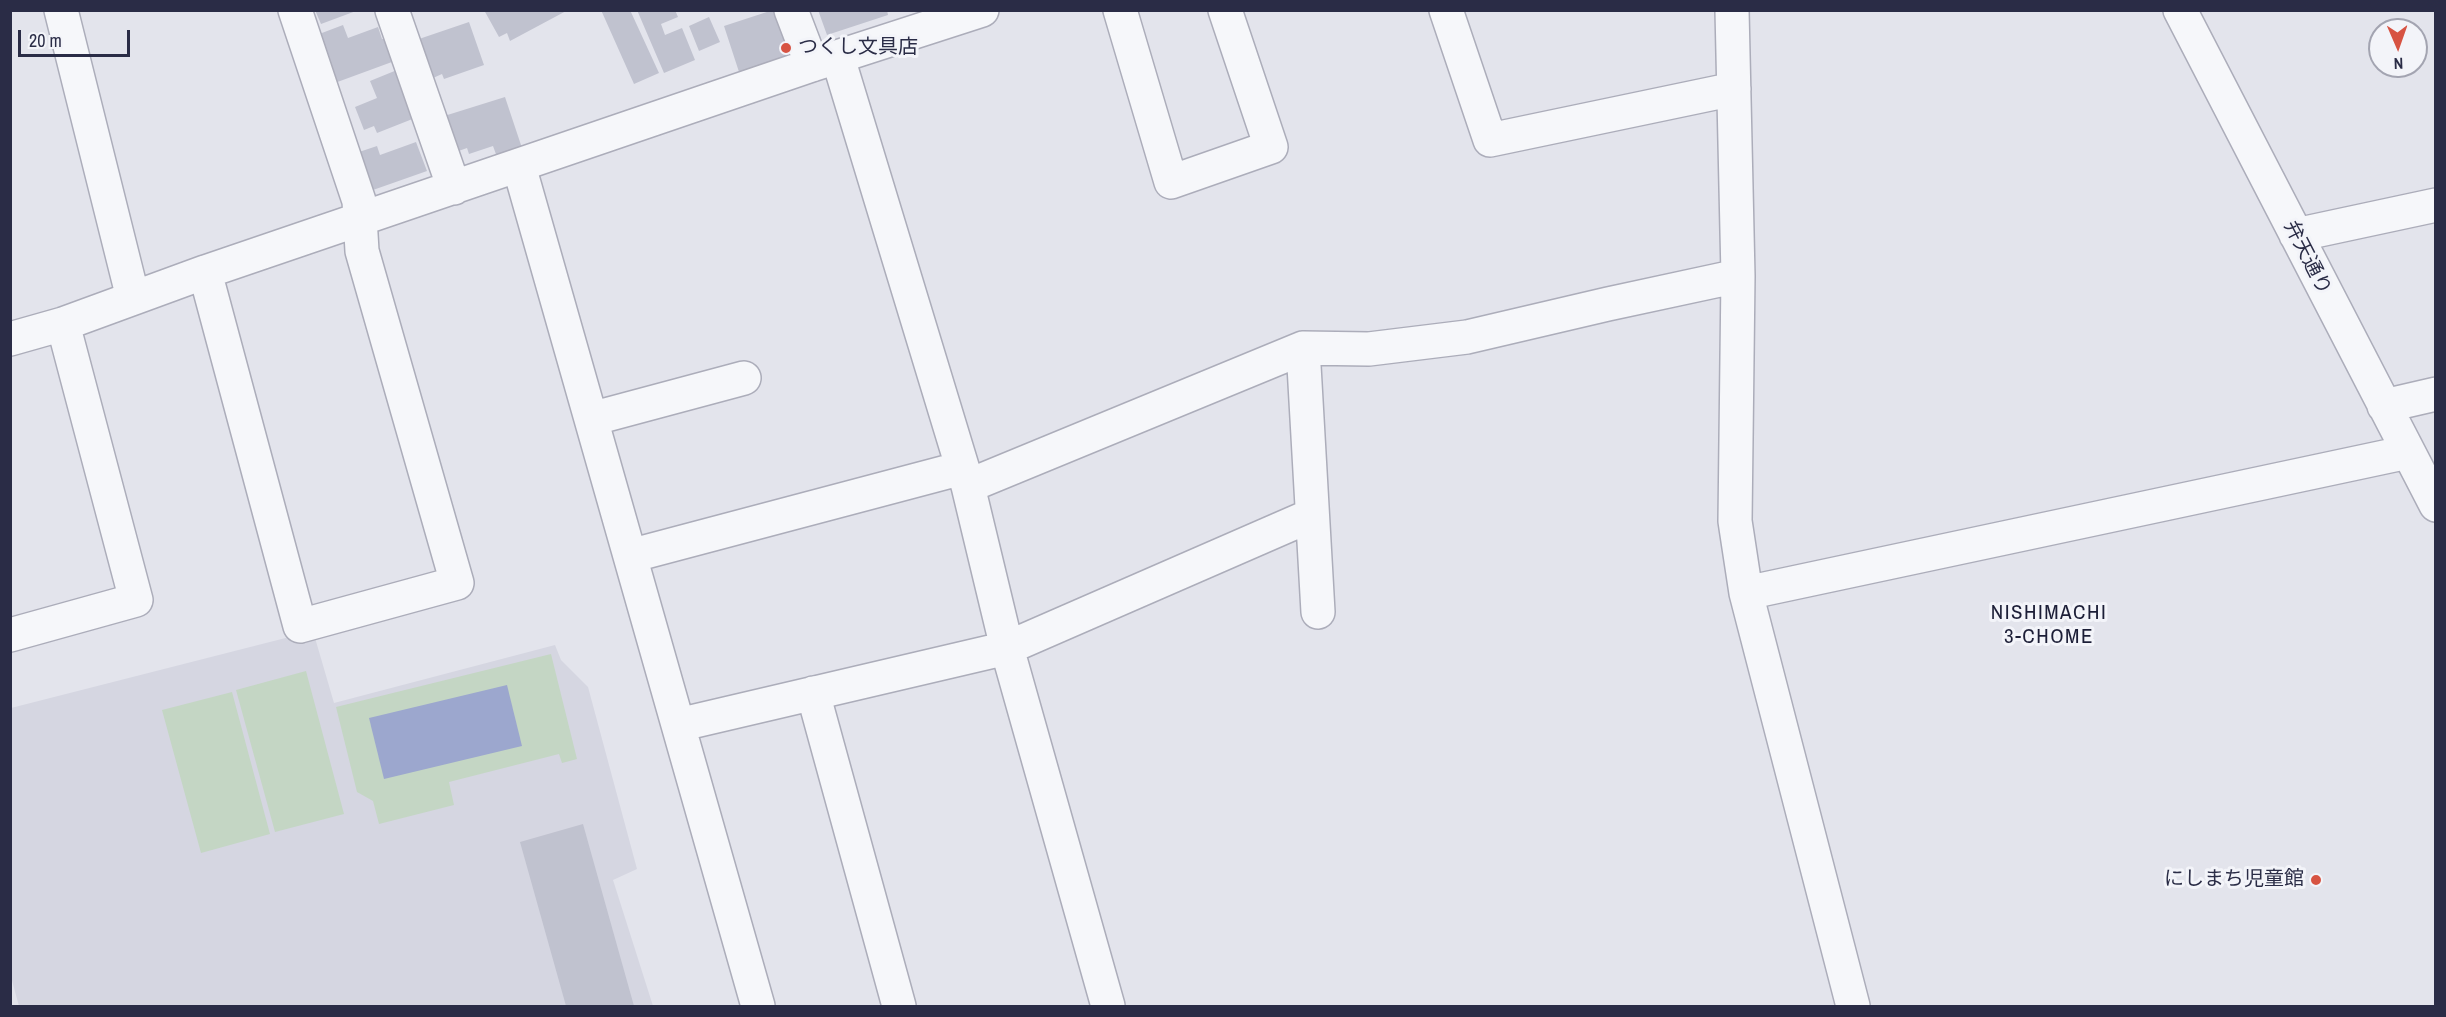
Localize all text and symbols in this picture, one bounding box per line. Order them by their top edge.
scale bar [21,18,134,56]
north arrow [2368,18,2428,78]
text: 20 m [29,28,62,53]
place label: つくし文具店 [798,36,918,60]
marker: つくし文具店 [779,41,793,55]
text: N [2393,53,2404,75]
street label: 弁天通り [2278,217,2336,299]
district label: NISHIMACHI 3-CHOME [1991,600,2107,650]
place label: にしまち児童館 [2164,868,2304,892]
marker: にしまち児童館 [2309,873,2323,887]

